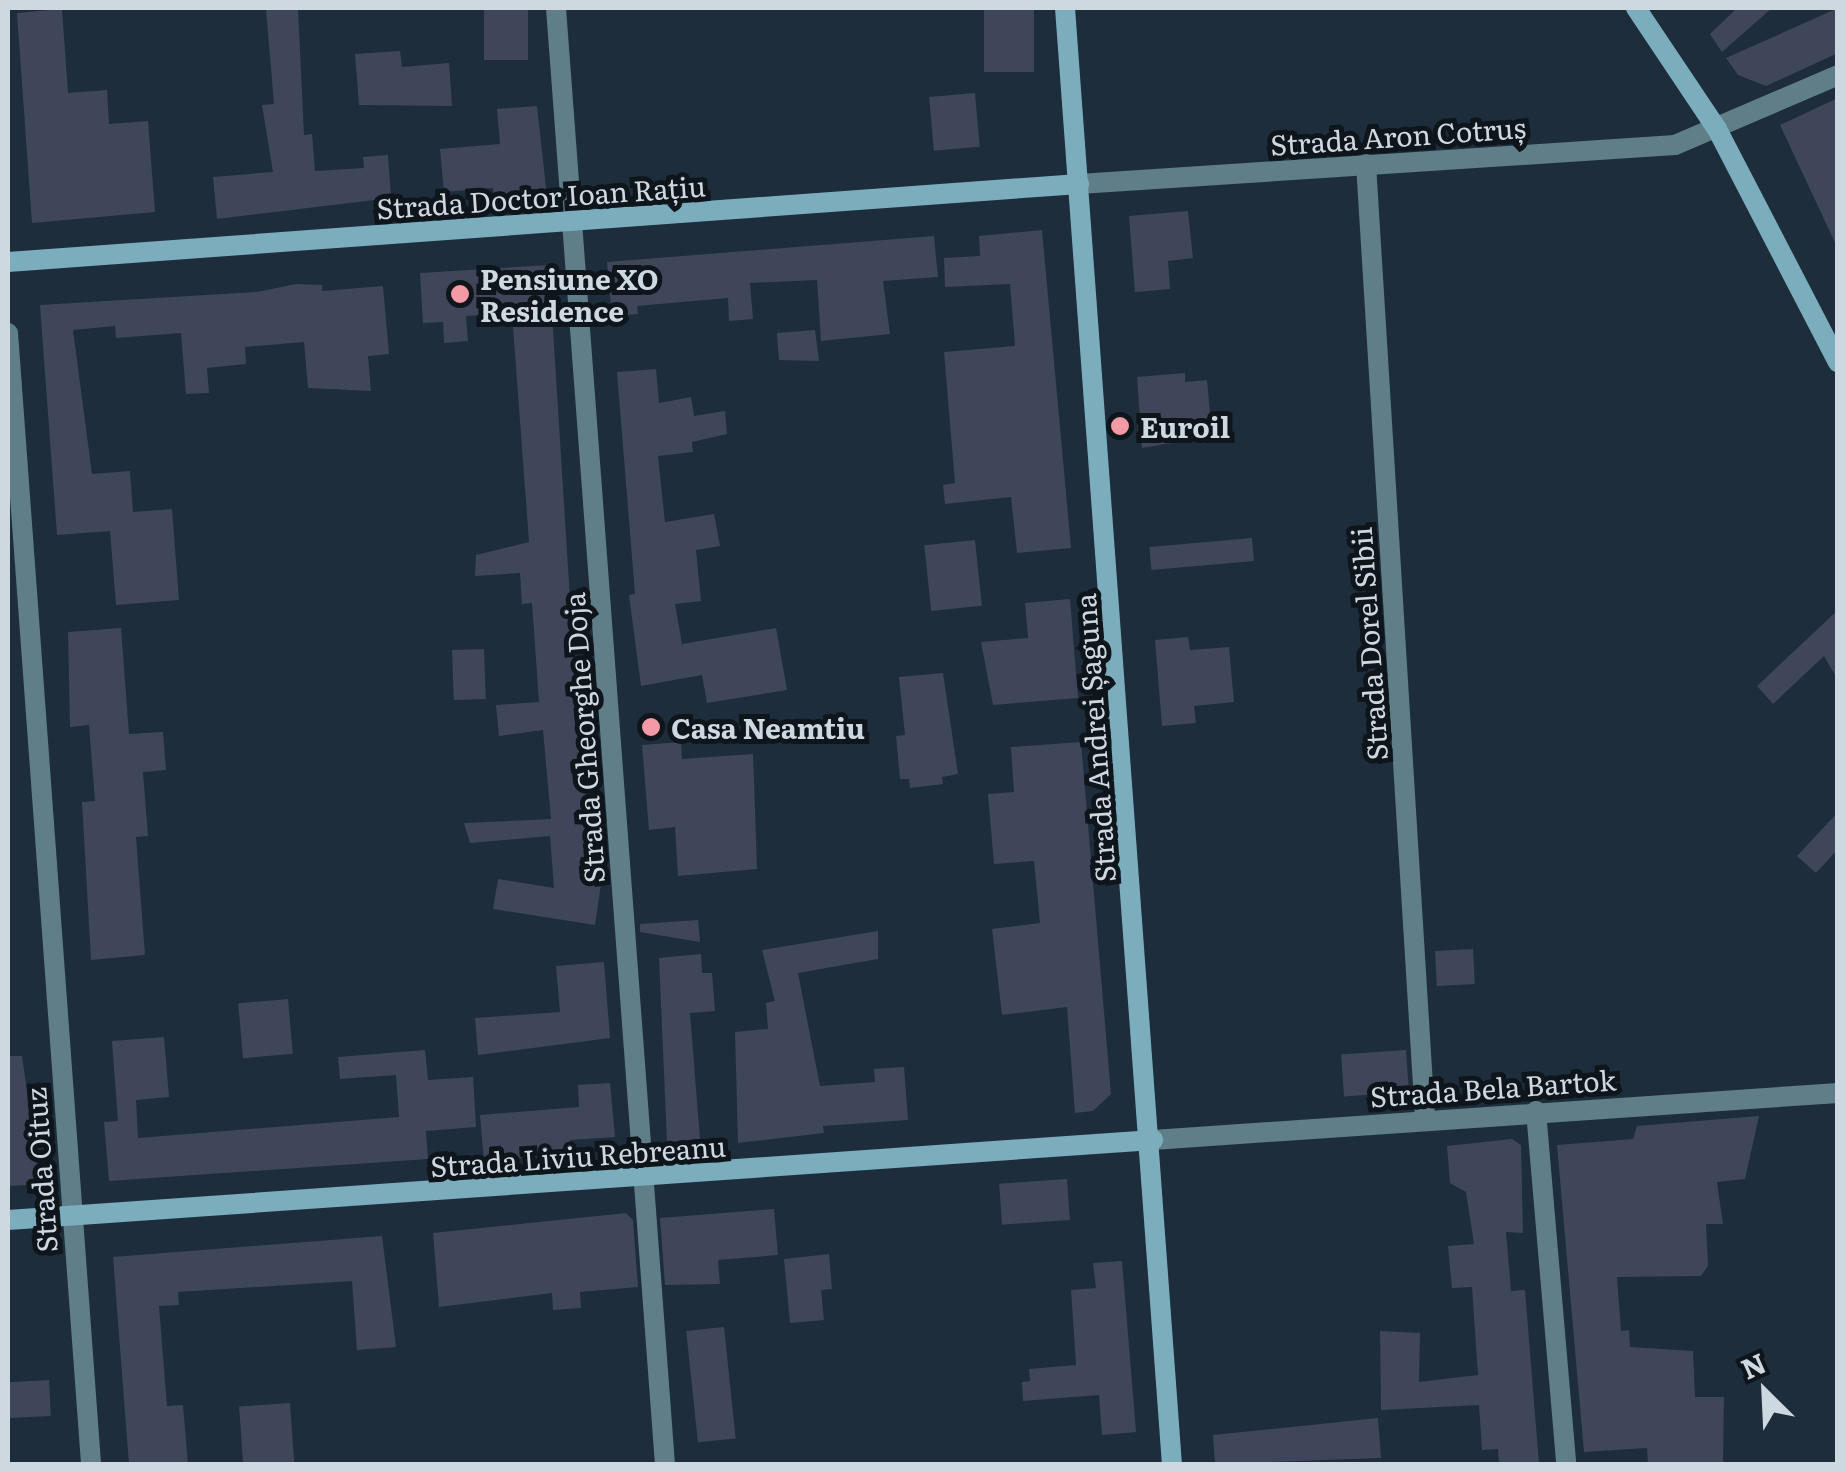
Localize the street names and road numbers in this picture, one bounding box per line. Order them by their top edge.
street label: Strada Aron Cotruș [1269,109,1527,161]
street label: Strada Doctor Ioan Rațiu [375,168,707,224]
street label: Strada Dorel Sibii [1343,526,1393,762]
street label: Strada Gheorghe Doja [556,591,610,885]
street label: Strada Andrei Șaguna [1067,592,1121,884]
street label: Strada Bela Bartok [1369,1062,1617,1112]
street label: Strada Oituz [17,1086,63,1254]
street label: Strada Liviu Rebreanu [429,1128,727,1182]

